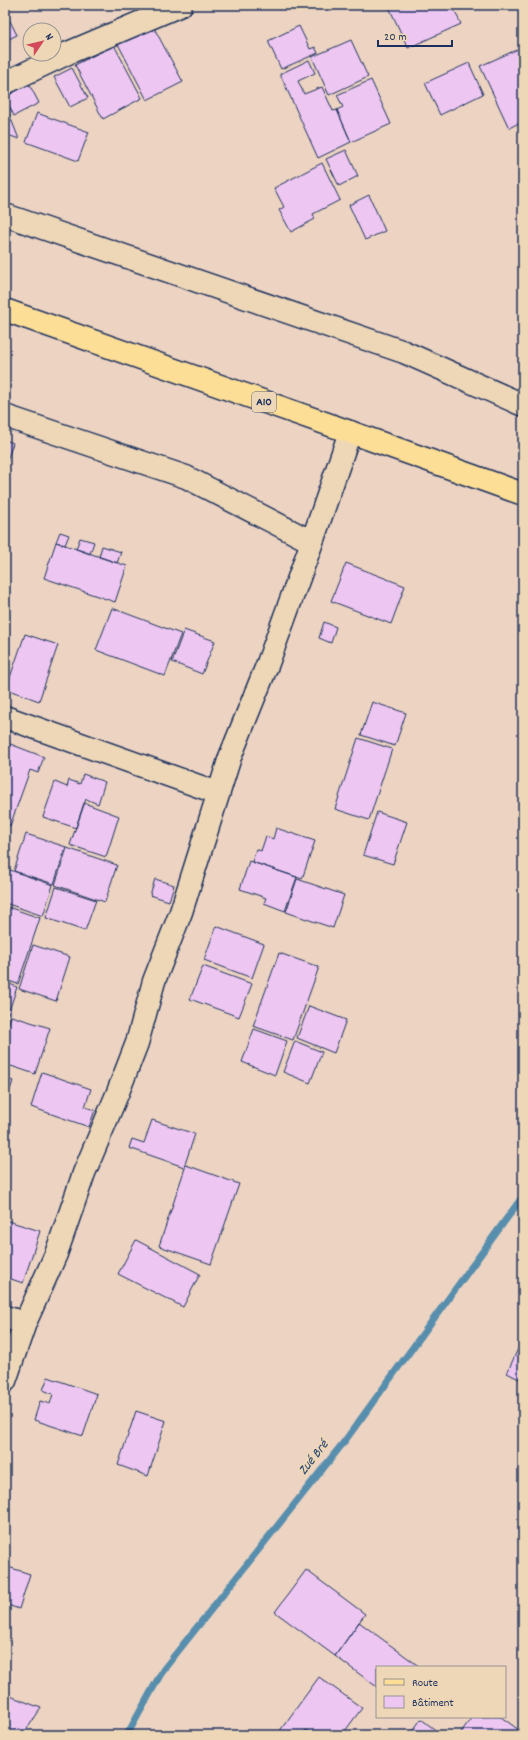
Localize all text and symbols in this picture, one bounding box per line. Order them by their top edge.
north arrow [22,22,62,62]
scale bar [378,22,452,48]
text: 20 m [384,29,407,46]
text: N [40,31,57,45]
road number: A10 [252,392,276,412]
water label: Zué Bré [294,1435,335,1480]
legend [376,1666,506,1718]
text: Route [412,1675,438,1692]
text: Bâtiment [412,1695,454,1712]

